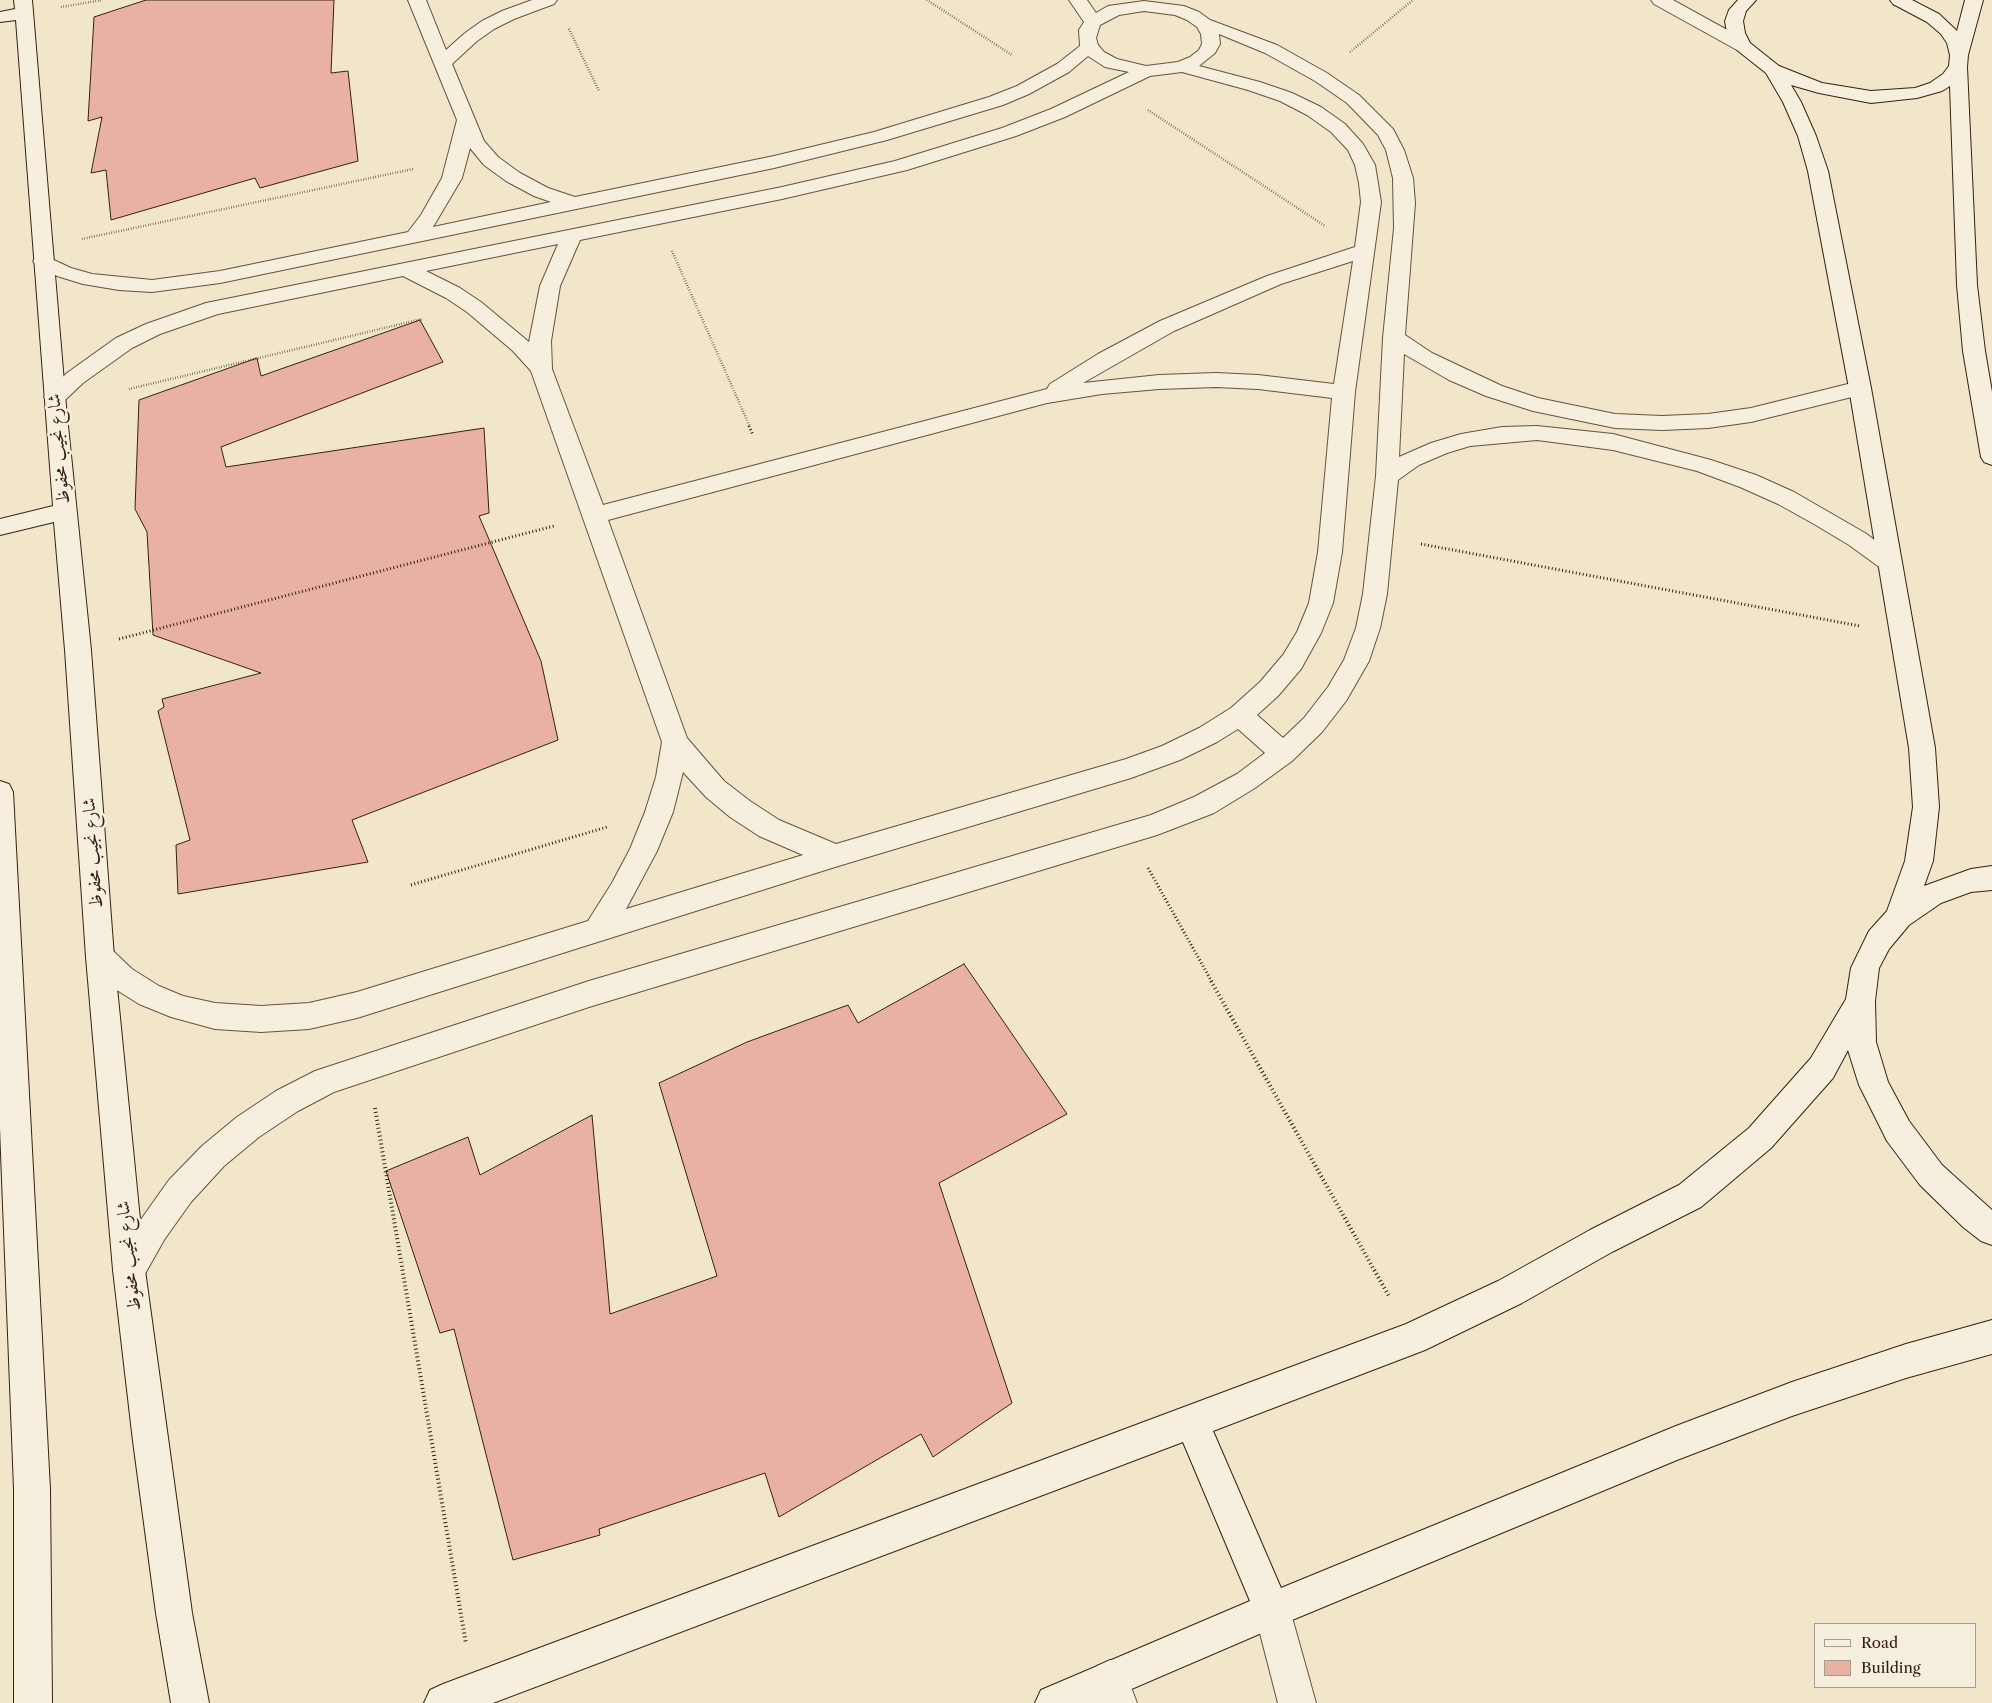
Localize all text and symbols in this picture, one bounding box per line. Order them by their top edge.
street label: شارع نجيب محفوظ [43,393,75,505]
street label: شارع نجيب محفوظ [78,797,108,909]
street label: شارع نجيب محفوظ [112,1200,146,1312]
legend [1814,1623,1977,1688]
text: Road [1861,1633,1898,1652]
text: Building [1861,1658,1921,1677]

